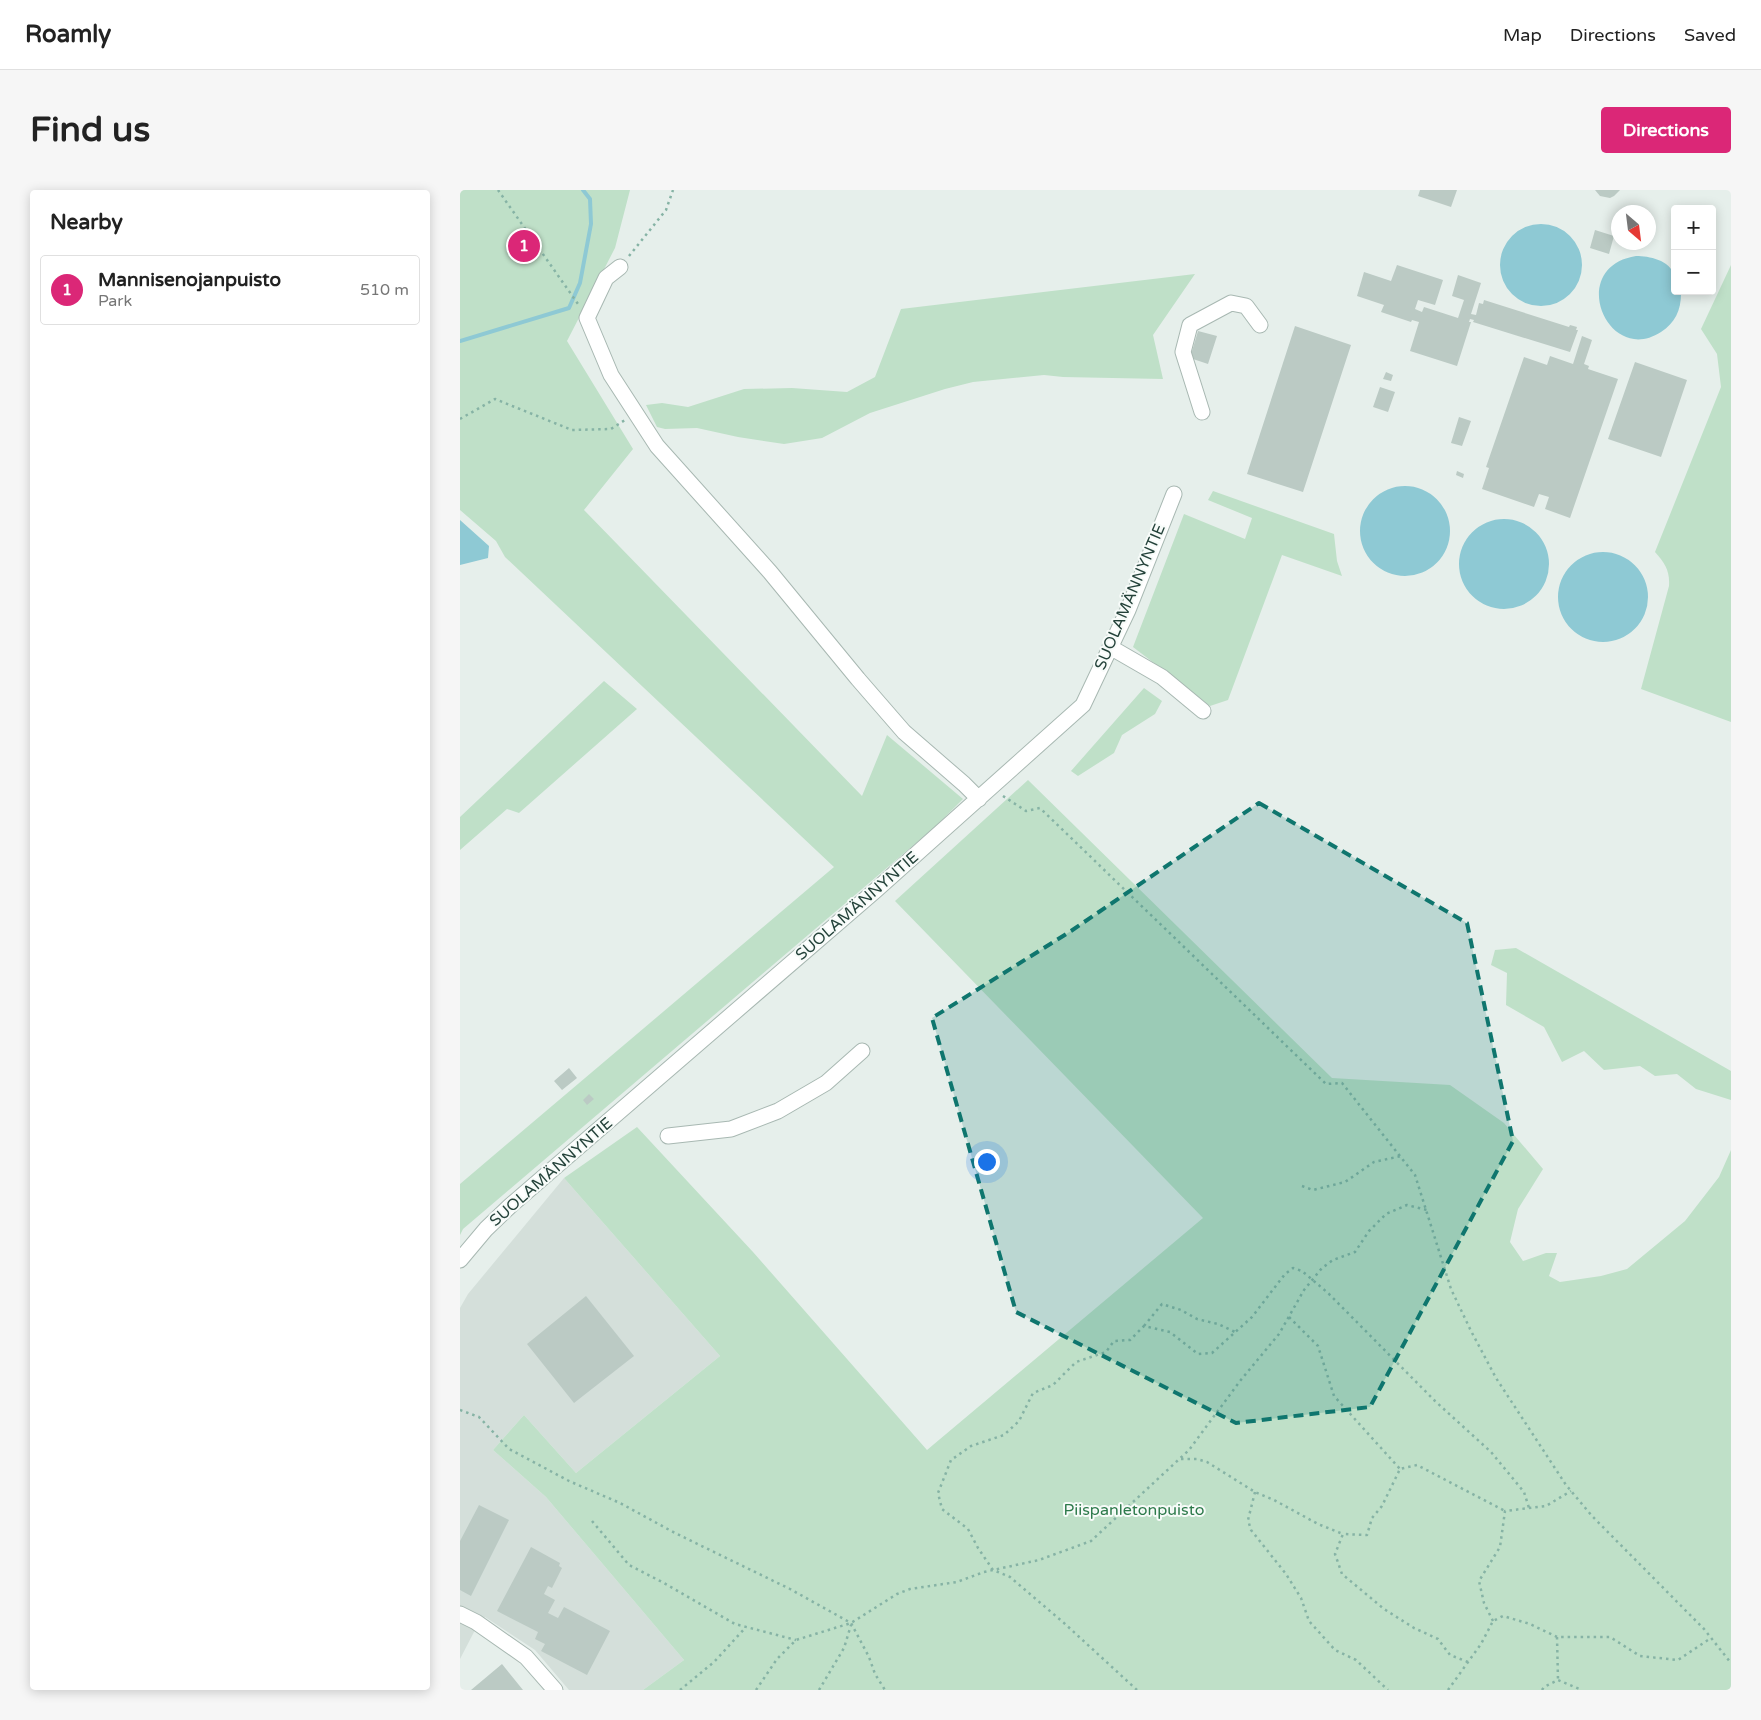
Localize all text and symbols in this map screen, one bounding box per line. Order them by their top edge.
text: Roamly [25,20,111,49]
text: Map [1503,24,1542,46]
text: Directions [1570,24,1656,46]
text: Saved [1684,24,1736,46]
button: Directions [1601,107,1731,153]
text: Find us [30,109,150,151]
north arrow [1611,205,1656,250]
map controls [1671,205,1716,295]
button: + [1671,205,1716,250]
text: Nearby [50,210,123,235]
pin: 1 [508,227,540,265]
button: − [1671,250,1716,295]
text: Mannisenojanpuisto [98,269,281,291]
text: 1 [62,280,72,300]
text: 510 m [360,280,409,300]
text: Park [98,291,132,311]
street label: SUOLAMÄNNYNTIE [1090,521,1170,673]
street label: SUOLAMÄNNYNTIE [791,847,923,965]
street label: SUOLAMÄNNYNTIE [485,1113,617,1231]
your location [974,1149,1000,1175]
park label: Piispanletonpuisto [1064,1500,1204,1520]

